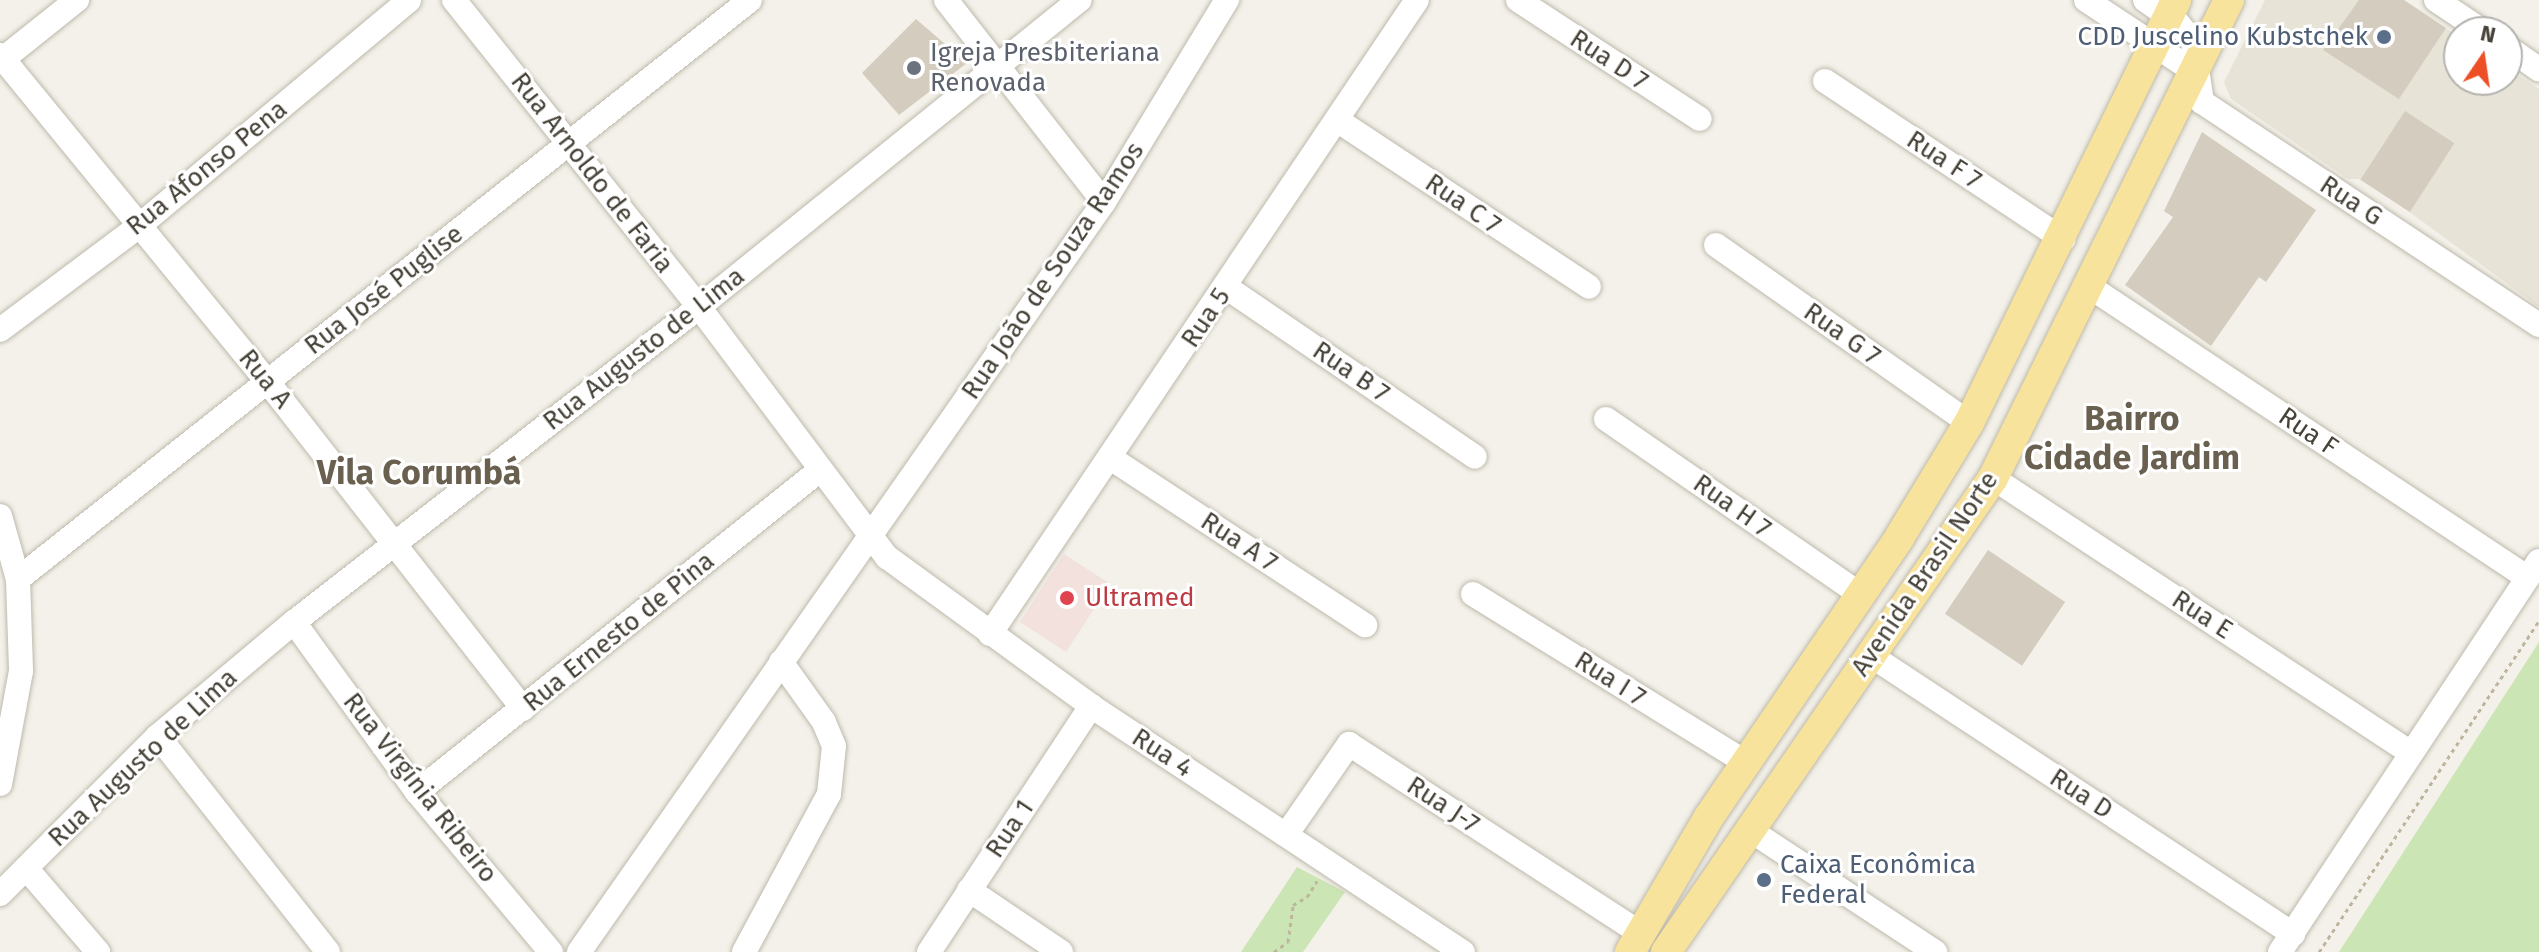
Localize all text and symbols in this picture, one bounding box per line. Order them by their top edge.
north arrow [2443,16,2523,96]
text: N [2478,19,2498,49]
place label: CDD Juscelino Kubstchek [2078,21,2368,53]
street label: Rua D 7 [1564,23,1654,97]
marker: CDD Juscelino Kubstchek [2375,28,2393,46]
place label: Igreja Presbiteriana Renovada [930,37,1160,98]
marker: Igreja Presbiteriana Renovada [905,59,923,77]
street label: Rua Arnoldo de Faria [504,67,680,279]
street label: Rua Afonso Pena [120,94,294,242]
street label: Rua F 7 [1901,124,1987,196]
street label: Rua João de Souza Ramos [955,137,1151,405]
street label: Rua C 7 [1419,167,1507,241]
street label: Rua G [2314,169,2388,233]
street label: Rua José Puglise [299,218,469,362]
street label: Rua Augusto de Lima [537,261,751,437]
street label: Rua 5 [1175,282,1237,354]
street label: Rua G 7 [1798,296,1886,372]
street label: Rua B 7 [1307,335,1395,409]
street label: Rua A [232,343,298,415]
district label: Bairro Cidade Jardim [2024,398,2240,478]
street label: Rua F [2272,401,2344,463]
district label: Vila Corumbá [317,453,521,493]
street label: Avenida Brasil Norte [1845,466,2005,682]
street label: Rua H 7 [1687,468,1777,544]
street label: Rua A 7 [1195,506,1283,578]
street label: Rua Ernesto de Pina [517,545,721,719]
place label: Ultramed [1085,582,1194,614]
street label: Rua E [2166,584,2238,646]
marker: Ultramed [1056,587,1078,609]
street label: Rua I 7 [1569,645,1651,713]
street label: Rua Augusto de Lima [42,662,244,854]
street label: Rua Virgínia Ribeiro [336,687,504,889]
street label: Rua 4 [1126,722,1198,784]
street label: Rua D [2044,762,2118,826]
street label: Rua J-7 [1401,770,1485,840]
street label: Rua 1 [979,794,1041,864]
place label: Caixa Econômica Federal [1780,849,1976,910]
marker: Caixa Econômica Federal [1755,871,1773,889]

